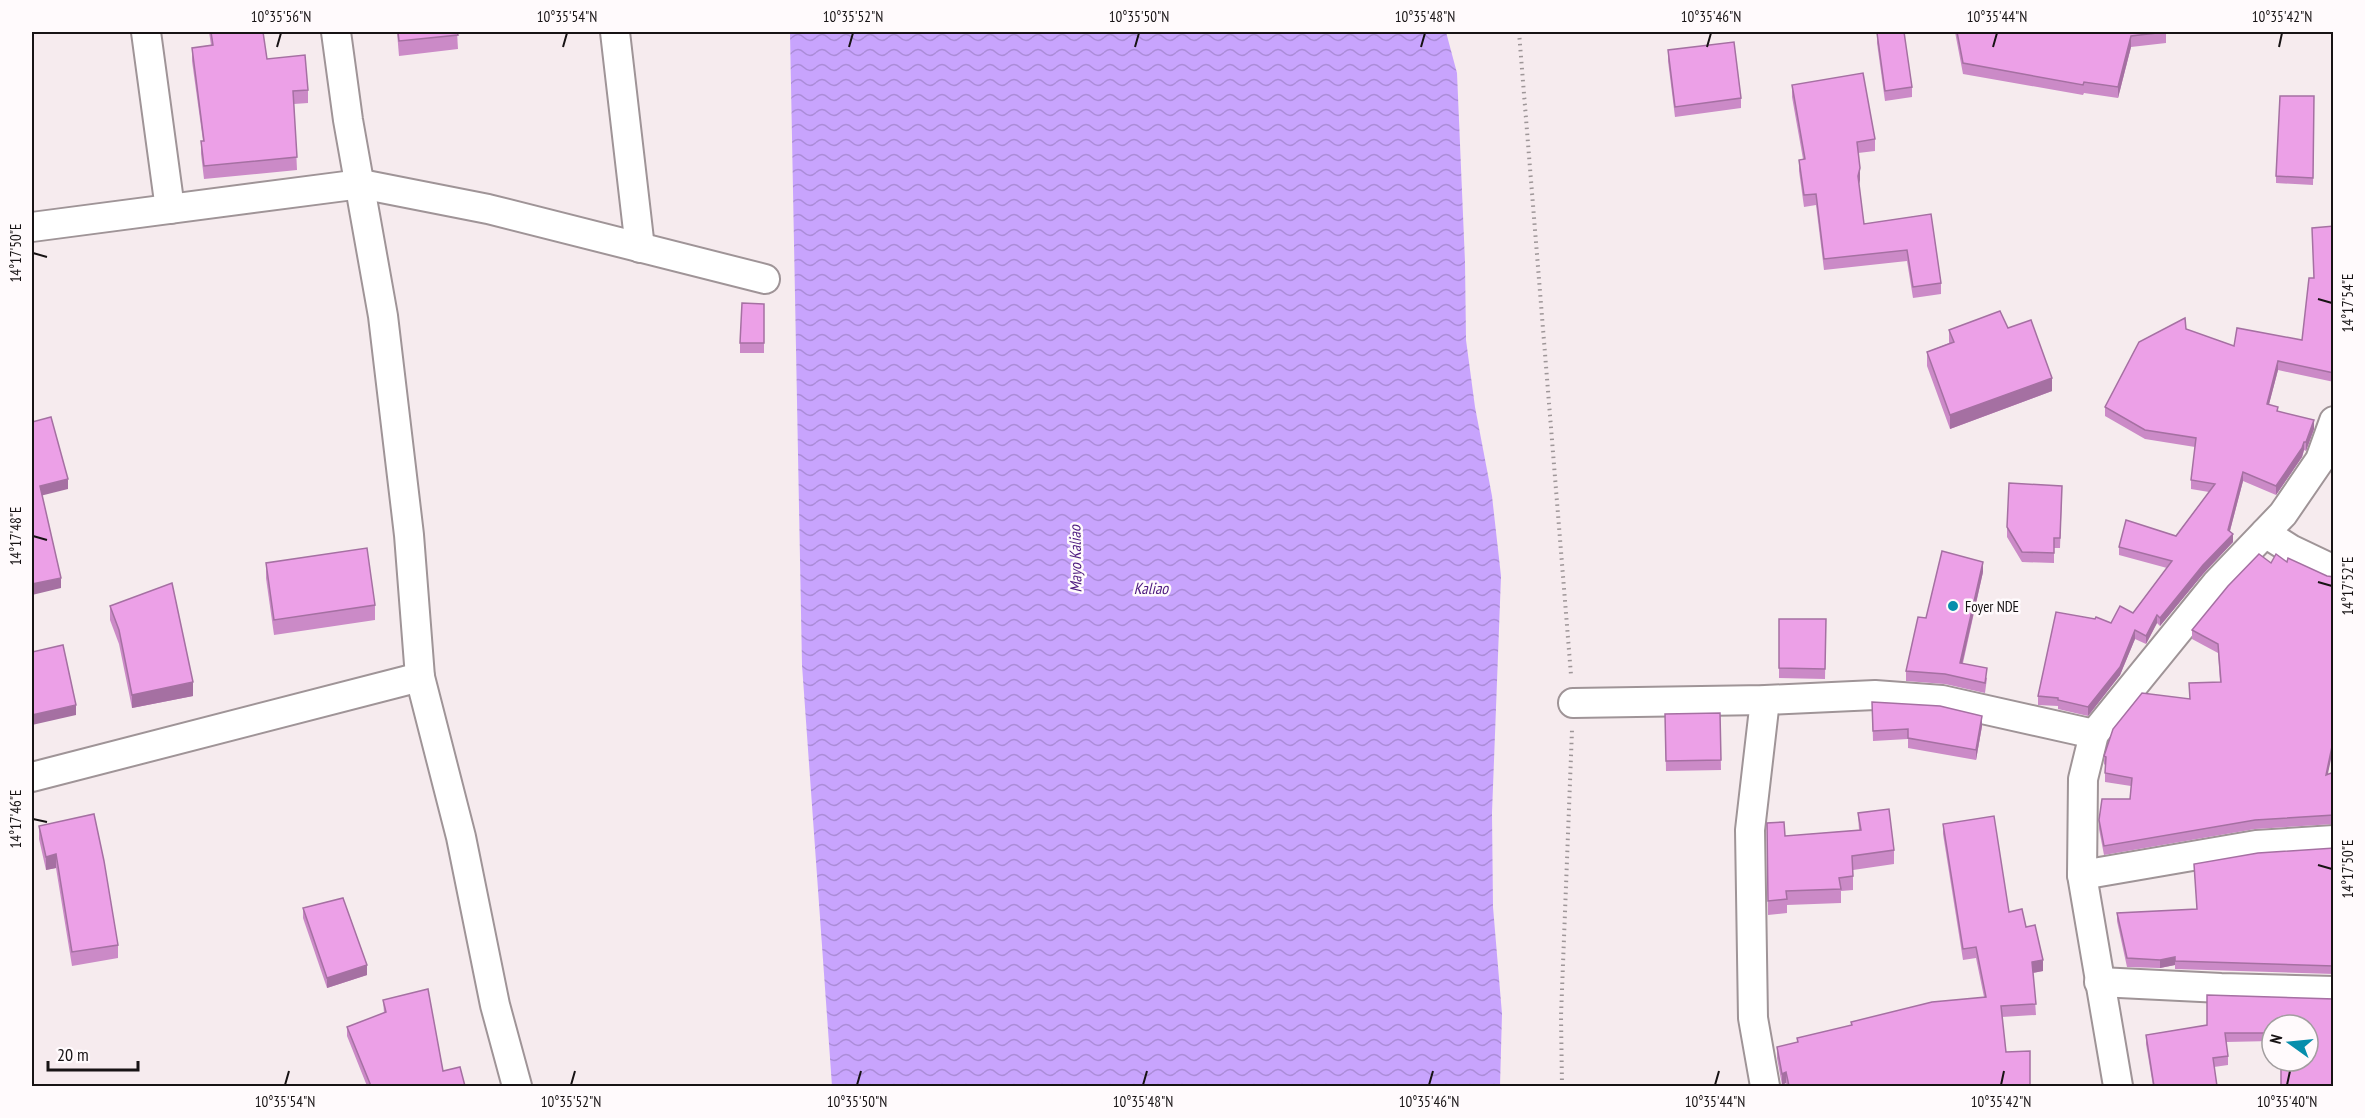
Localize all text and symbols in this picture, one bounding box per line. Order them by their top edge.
text: 10°35'56"N [251,7,311,26]
text: 10°35'54"N [537,7,597,26]
text: 10°35'52"N [823,7,883,26]
text: 10°35'50"N [1109,7,1169,26]
text: 10°35'48"N [1395,7,1455,26]
text: 10°35'46"N [1681,7,1741,26]
text: 10°35'44"N [1967,7,2027,26]
text: 10°35'42"N [2252,7,2312,26]
text: 14°17'50"E [6,223,25,283]
text: 14°17'54"E [2338,273,2357,333]
text: 14°17'48"E [6,506,25,566]
water label: Mayo Kaliao [1064,524,1086,593]
text: 14°17'52"E [2338,556,2357,616]
water label: Kaliao [1134,578,1169,598]
place label: Foyer NDE [1965,597,2019,616]
marker: Foyer NDE [1946,599,1960,613]
text: 14°17'46"E [6,789,25,849]
text: 14°17'50"E [2338,839,2357,899]
north arrow [2260,1013,2320,1073]
text: N [2265,1032,2286,1046]
scale bar [48,1034,138,1072]
text: 20 m [57,1043,89,1066]
text: 10°35'54"N [255,1092,315,1111]
text: 10°35'52"N [541,1092,601,1111]
text: 10°35'50"N [827,1092,887,1111]
text: 10°35'48"N [1113,1092,1173,1111]
text: 10°35'46"N [1399,1092,1459,1111]
text: 10°35'44"N [1685,1092,1745,1111]
text: 10°35'42"N [1971,1092,2031,1111]
text: 10°35'40"N [2257,1092,2317,1111]

